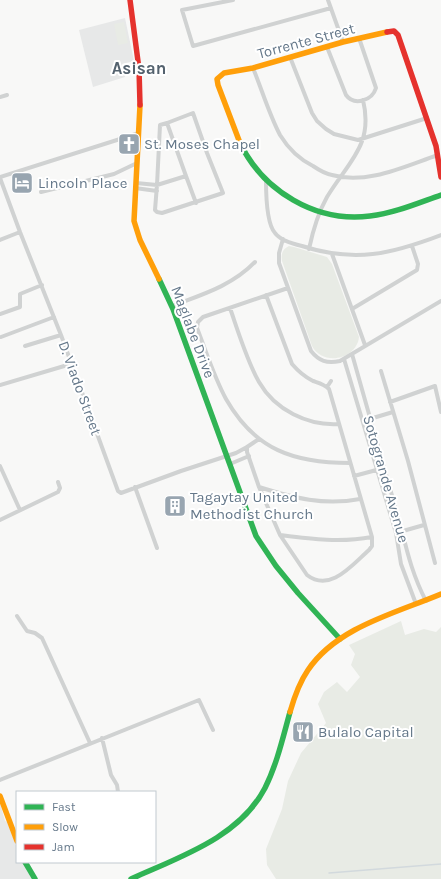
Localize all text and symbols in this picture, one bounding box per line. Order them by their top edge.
street label: Torrente Street [255,19,357,63]
district label: Asisan [112,58,166,78]
church icon: St. Moses Chapel [116,131,142,157]
place label: St. Moses Chapel [144,135,260,153]
hotel icon: Lincoln Place [9,170,35,196]
place label: Lincoln Place [38,174,128,192]
street label: Maglabe Drive [167,283,219,381]
street label: D. Viado Street [55,338,106,438]
street label: Sotogrande Avenue [359,413,413,545]
place label: Tagaytay United Methodist Church [190,488,313,523]
building icon: Tagaytay United Methodist Church [162,493,188,519]
restaurant icon: Bulalo Capital [290,719,316,745]
place label: Bulalo Capital [318,723,414,741]
legend [16,791,156,863]
text: Fast [52,800,76,814]
text: Slow [52,820,78,834]
text: Jam [52,840,75,854]

